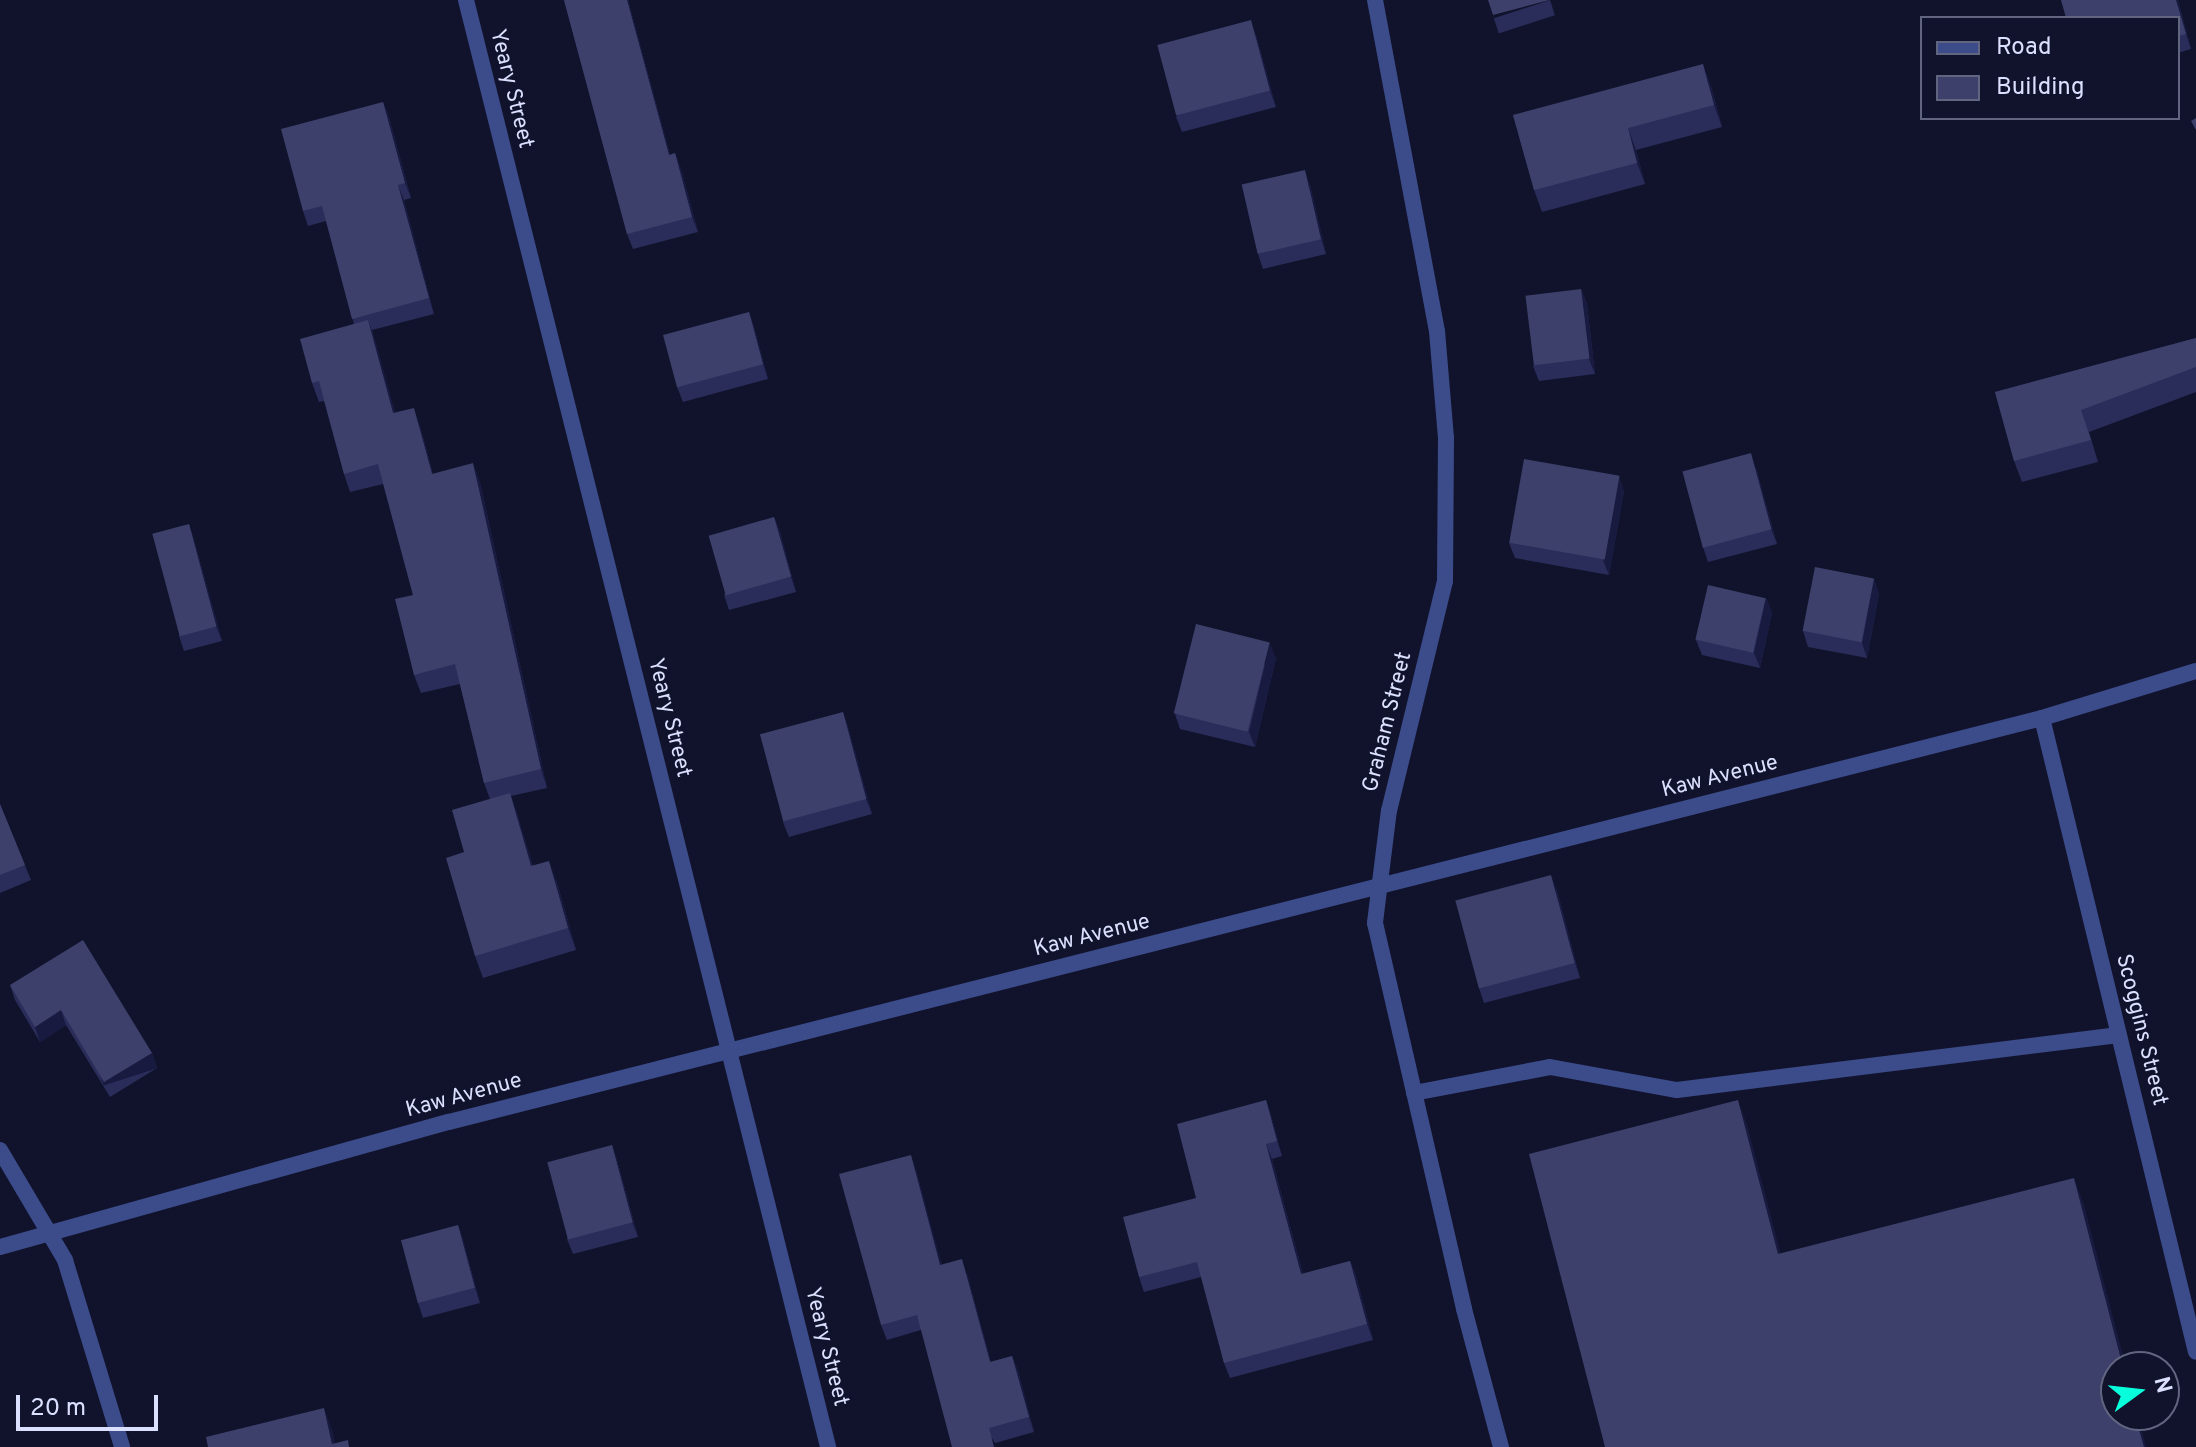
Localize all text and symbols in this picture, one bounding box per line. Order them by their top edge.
legend [1920,16,2180,120]
street label: Yeary Street [483,27,539,151]
text: Road [1996,33,2052,63]
text: Building [1996,73,2085,103]
street label: Graham Street [1358,649,1418,795]
street label: Yeary Street [641,656,697,780]
street label: Kaw Avenue [1659,750,1781,804]
street label: Kaw Avenue [1031,909,1153,963]
street label: Scoggins Street [2109,951,2173,1109]
street label: Kaw Avenue [403,1068,525,1124]
street label: Yeary Street [798,1285,854,1409]
north arrow [2100,1351,2180,1431]
text: N [2147,1374,2177,1396]
scale bar [20,1379,162,1429]
text: 20 m [30,1394,86,1424]

